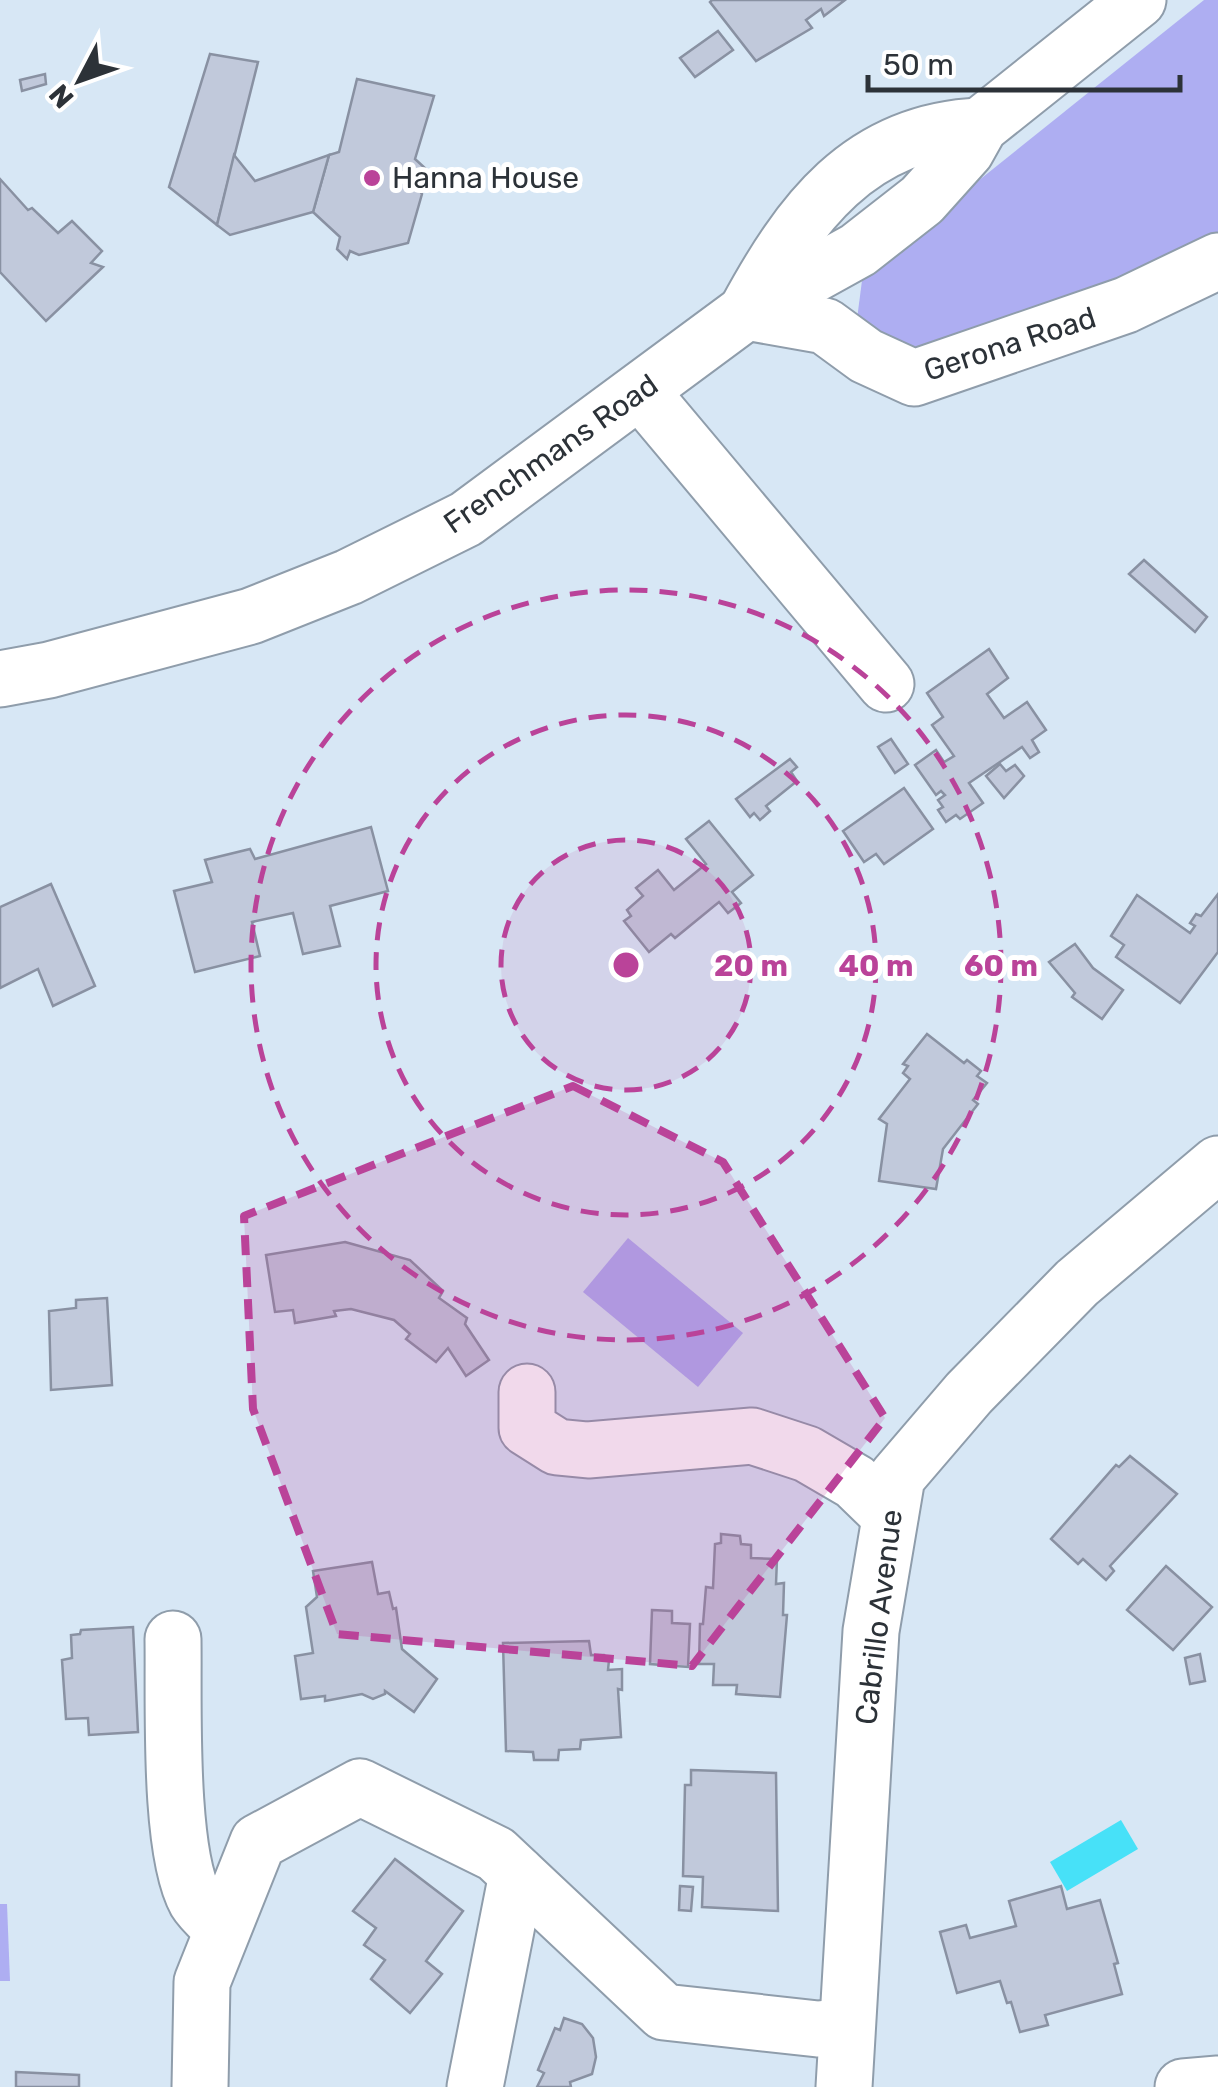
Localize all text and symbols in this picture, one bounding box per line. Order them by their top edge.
north arrow [30,30,130,130]
scale bar [868,30,1180,92]
text: 50 m [883,47,954,83]
text: N [42,78,81,114]
place label: Hanna House [392,160,579,196]
marker: Hanna House [361,167,383,189]
street label: Gerona Road [919,299,1101,389]
street label: Frenchmans Road [437,367,665,541]
centre of rings [608,947,644,983]
text: 20 m [714,948,788,984]
text: 40 m [839,948,913,984]
text: 60 m [964,948,1038,984]
street label: Cabrillo Avenue [848,1507,910,1727]

